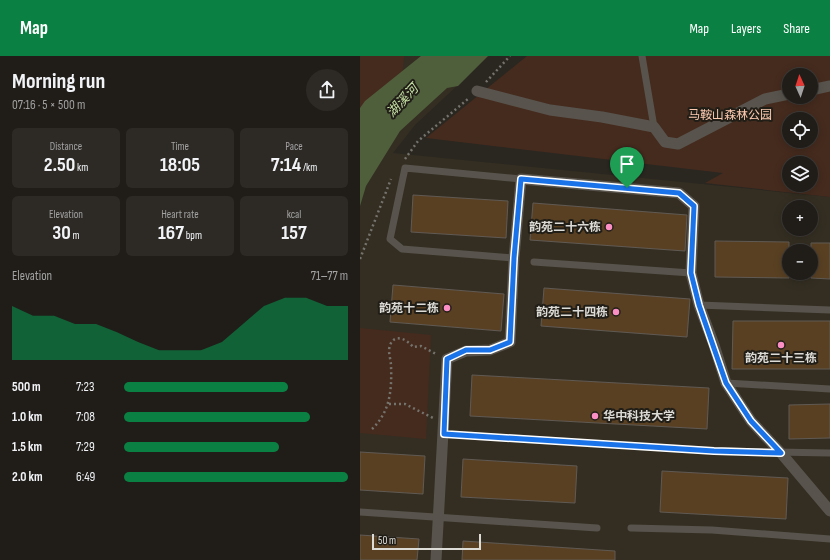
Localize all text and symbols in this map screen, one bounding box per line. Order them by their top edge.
text: Map [20,17,48,40]
text: Map [689,20,709,37]
text: Layers [731,20,761,37]
text: Share [783,20,810,37]
text: Morning run [12,68,105,95]
north arrow [782,68,818,104]
map controls [782,68,818,280]
button: share [306,69,348,111]
water label: 湖溪河 [384,79,424,120]
text: 07:16 · 5 × 500 m [12,97,85,113]
park label: 马鞍山森林公园 [688,108,772,123]
button: locate [782,112,818,148]
text: Distance [50,140,82,153]
text: Time [171,140,189,153]
text: Pace [285,140,303,153]
pin [610,147,644,188]
text: 2.50 [44,153,75,177]
text: 18:05 [160,153,200,177]
text: 7:14 [271,153,301,177]
icon: arrive [616,153,638,175]
button: layers [782,156,818,192]
text: km [75,161,88,174]
text: /km [301,161,317,174]
button: + [782,200,818,236]
text: Elevation [49,208,83,221]
text: Heart rate [161,208,199,221]
text: kcal [287,208,301,221]
place label: 韵苑二十六栋 [529,220,601,235]
text: 30 [52,221,71,245]
text: 167 [158,221,184,245]
text: 157 [281,221,307,245]
marker: 韵苑二十六栋 [604,222,614,232]
text: m [71,229,80,242]
text: bpm [184,229,202,242]
button: − [782,244,818,280]
text: Elevation [12,268,52,284]
text: 71–77 m [311,268,348,284]
place label: 韵苑十二栋 [379,301,439,316]
marker: 韵苑十二栋 [442,303,452,313]
place label: 韵苑二十四栋 [536,305,608,320]
marker: 韵苑二十四栋 [611,307,621,317]
marker: 韵苑二十三栋 [776,340,786,350]
place label: 韵苑二十三栋 [745,351,817,366]
text: 500 m [12,379,41,395]
text: 7:23 [76,379,94,395]
text: 1.0 km [12,409,42,425]
text: 7:08 [76,409,95,425]
place label: 华中科技大学 [603,409,675,424]
marker: 华中科技大学 [590,411,600,421]
text: 1.5 km [12,439,42,455]
text: 7:29 [76,439,95,455]
text: 2.0 km [12,469,43,485]
text: 6:49 [76,469,95,485]
scale bar [372,532,481,551]
text: 50 m [378,534,396,547]

